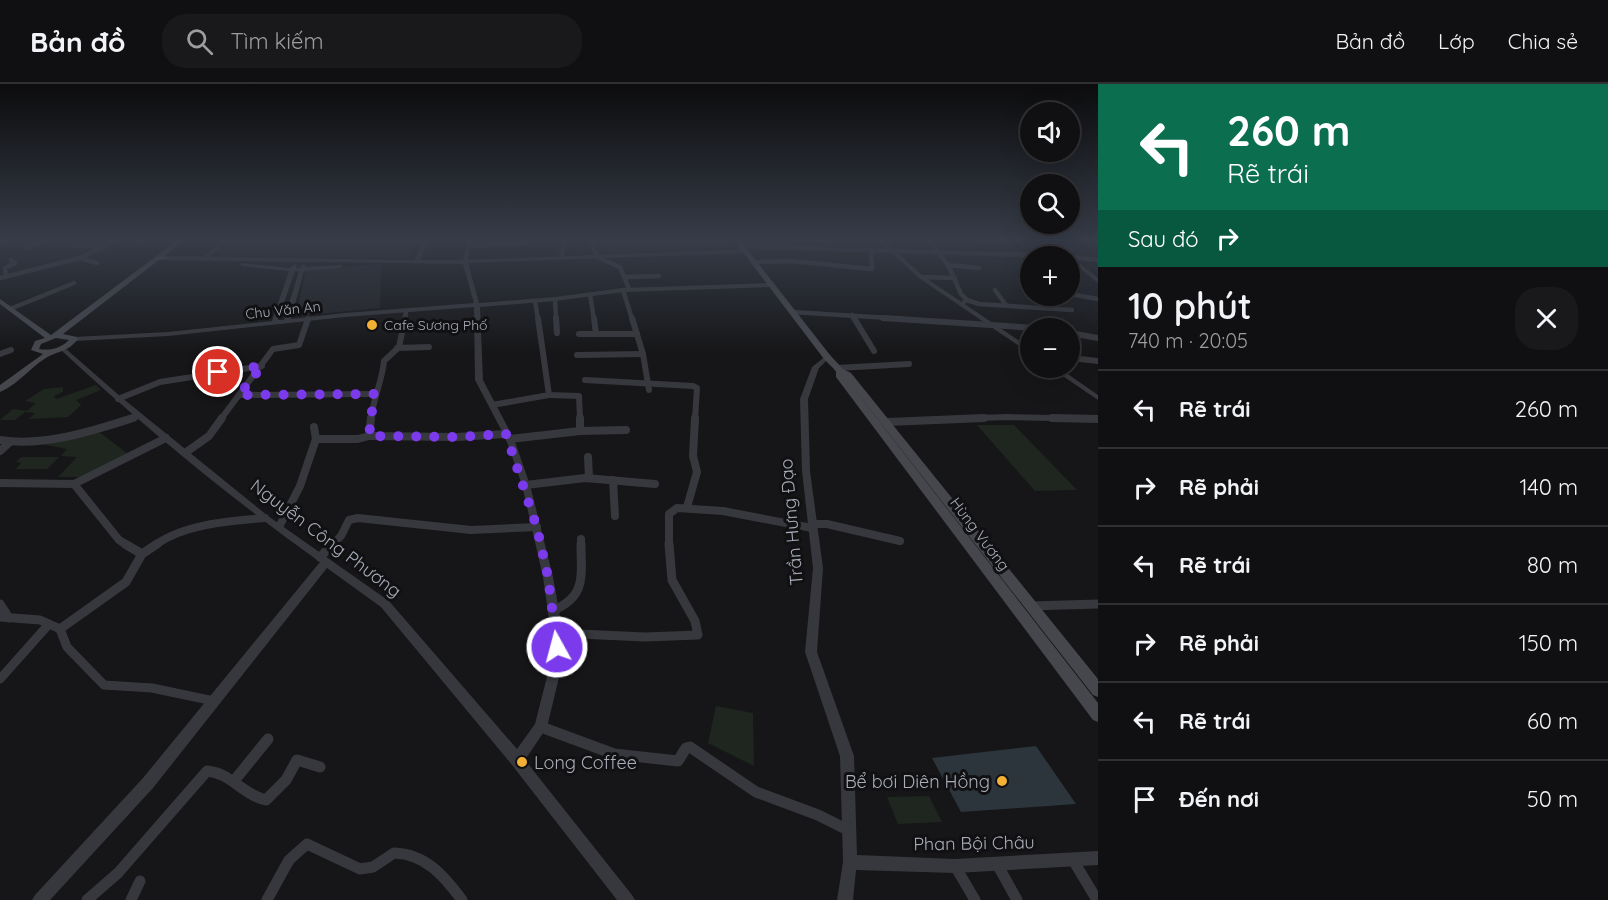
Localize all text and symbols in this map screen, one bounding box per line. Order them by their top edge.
search box [162,14,582,68]
text: Bản đồ [30,24,126,59]
icon: search [183,25,216,58]
text: Tìm kiếm [231,27,324,55]
text: Bản đồ [1335,28,1405,54]
text: Lớp [1438,28,1475,54]
text: Chia sẻ [1508,28,1578,54]
map controls [1020,102,1080,378]
button: sound [1020,102,1080,162]
text: 260 m [1227,104,1350,157]
icon: left [1128,108,1206,186]
text: Rẽ trái [1227,156,1309,190]
button: search [1020,174,1080,234]
icon: right [1211,222,1244,255]
text: Sau đó [1128,225,1199,253]
button: + [1020,246,1080,306]
text: 10 phút [1128,283,1252,328]
button: close [1515,287,1578,350]
street label: Chu Văn An [244,297,322,323]
place label: Cafe Sương Phố [384,316,488,334]
marker: Cafe Sương Phố [365,318,379,332]
button: − [1020,318,1080,378]
text: 740 m · 20:05 [1128,328,1248,353]
pin [192,346,243,397]
icon: arrive [201,355,234,388]
icon: left [1128,393,1161,426]
text: Rẽ trái [1179,395,1250,423]
text: 260 m [1515,395,1578,423]
street label: Trần Hưng Đạo [774,458,808,586]
icon: right [1128,471,1161,504]
text: Rẽ phải [1179,473,1259,501]
text: 140 m [1519,473,1578,501]
street label: Nguyễn Công Phương [246,474,406,602]
street label: Hùng Vương [946,494,1014,574]
icon: left [1128,549,1161,582]
text: Rẽ trái [1179,551,1250,579]
text: 80 m [1527,551,1578,579]
position arrow [525,615,589,679]
icon: right [1128,627,1161,660]
text: Rẽ phải [1179,629,1259,657]
text: 150 m [1519,629,1578,657]
icon: left [1128,705,1161,738]
text: Rẽ trái [1179,707,1250,735]
text: 60 m [1527,707,1578,735]
place label: Long Coffee [534,751,637,774]
marker: Long Coffee [515,755,529,769]
place label: Bể bơi Diên Hồng [845,770,990,793]
marker: Bể bơi Diên Hồng [995,774,1009,788]
icon: arrive [1128,783,1161,816]
text: Đến nơi [1179,785,1259,813]
text: 50 m [1527,785,1578,813]
street label: Phan Bội Châu [913,830,1035,856]

